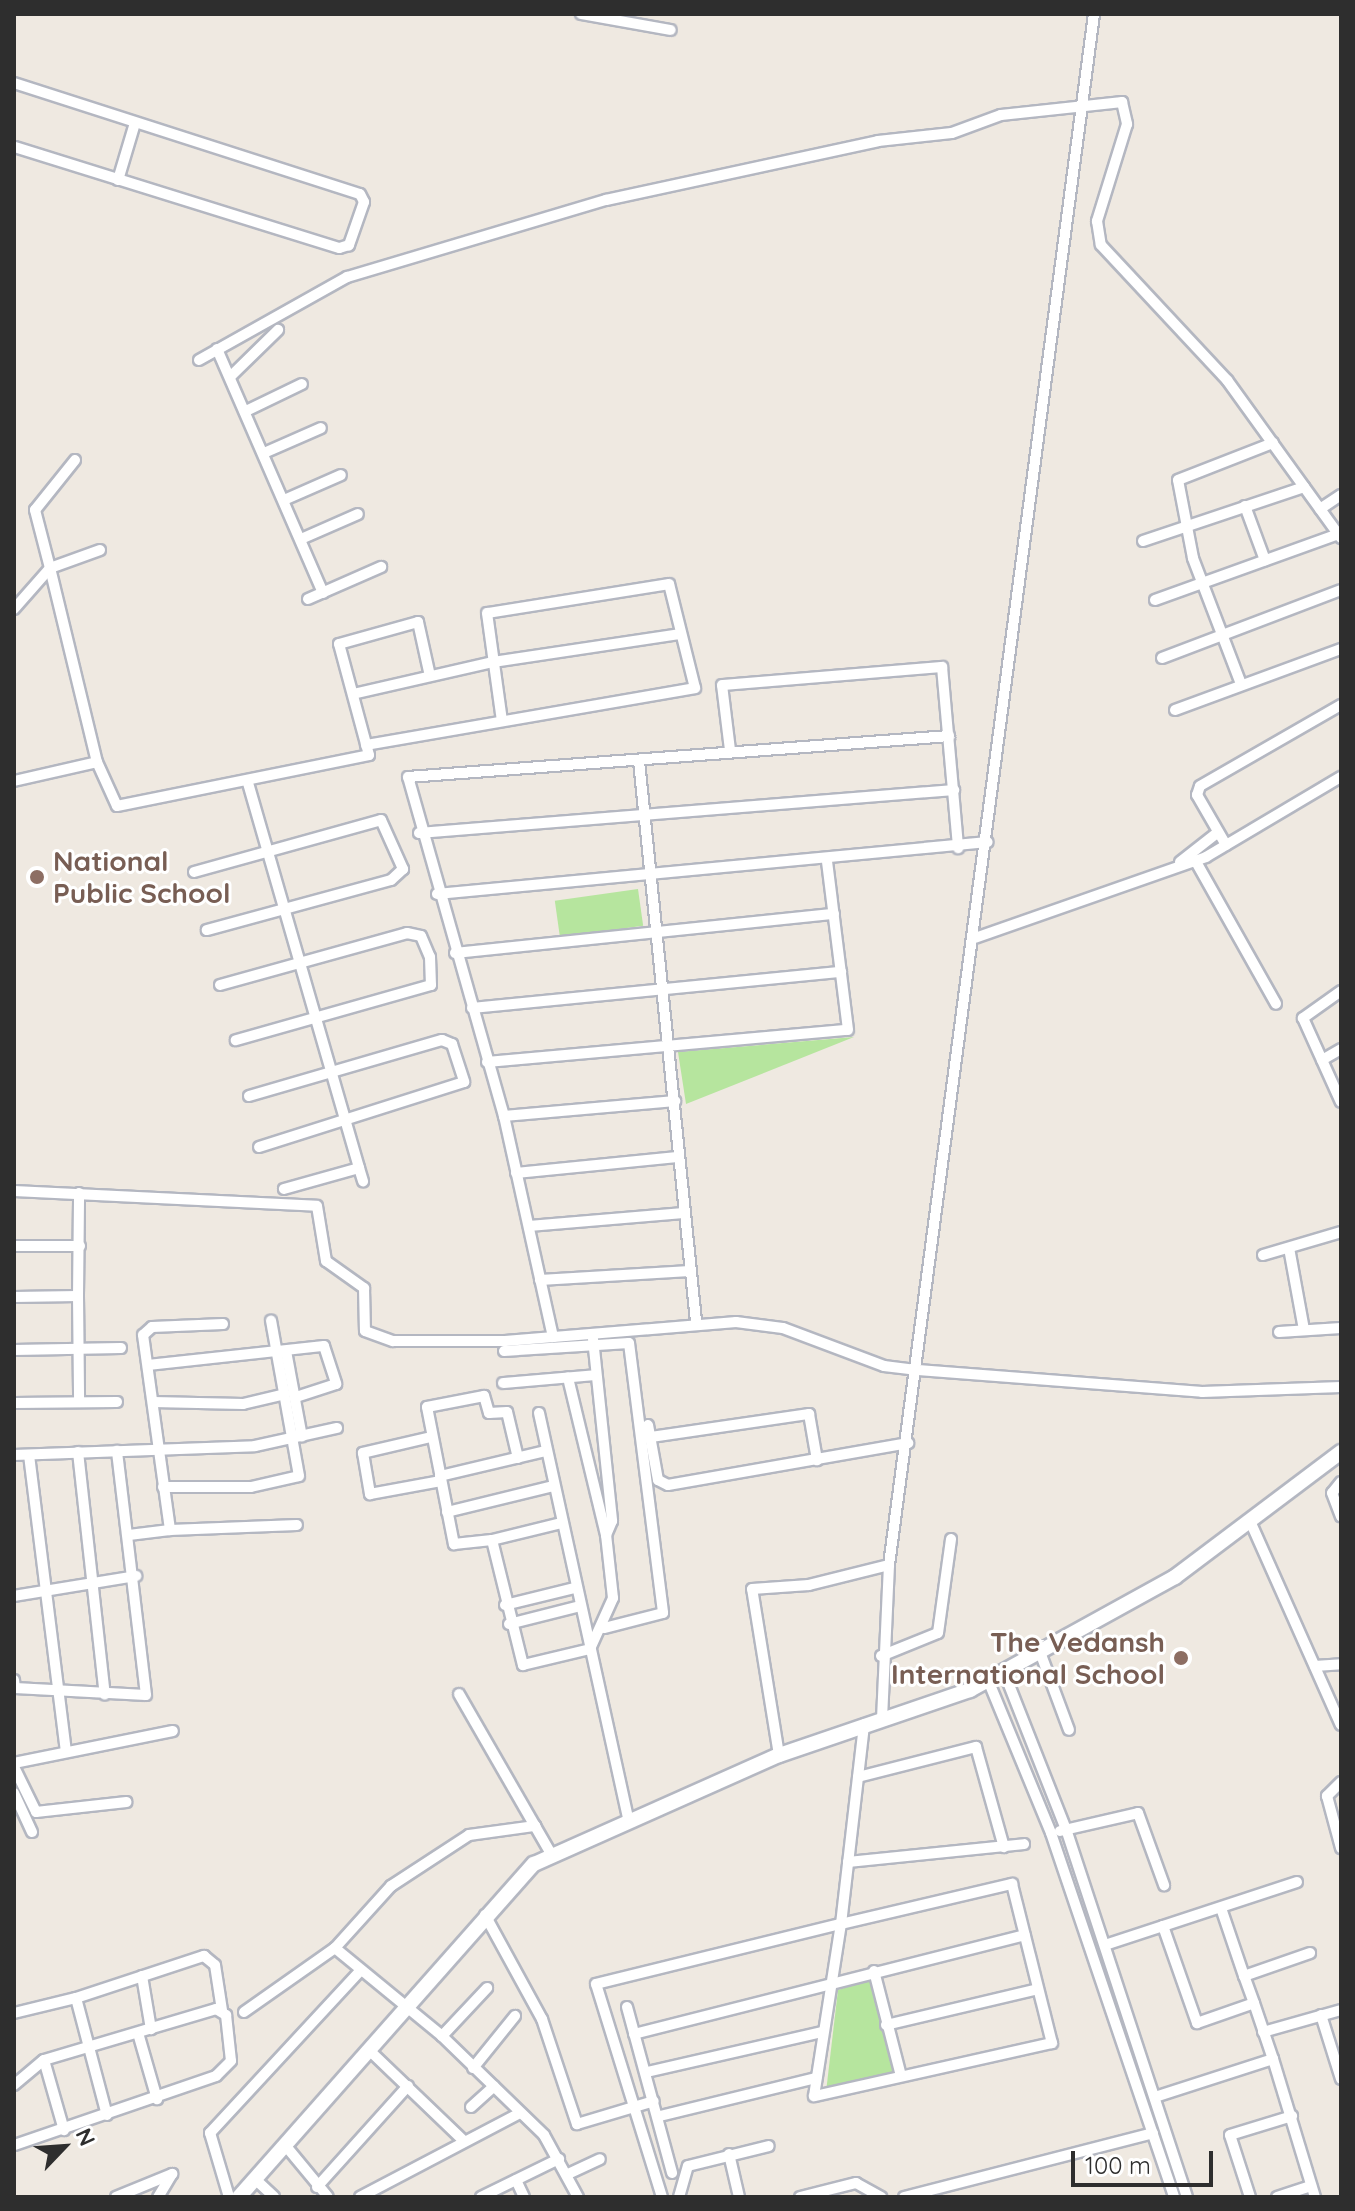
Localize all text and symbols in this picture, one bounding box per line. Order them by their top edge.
place label: National Public School [53,844,231,910]
marker: National Public School [28,868,46,886]
place label: The Vedansh International School [891,1625,1165,1691]
marker: The Vedansh International School [1172,1649,1190,1667]
north arrow [24,2107,104,2187]
text: N [70,2124,102,2150]
scale bar [1075,2135,1217,2185]
text: 100 m [1085,2150,1151,2180]

